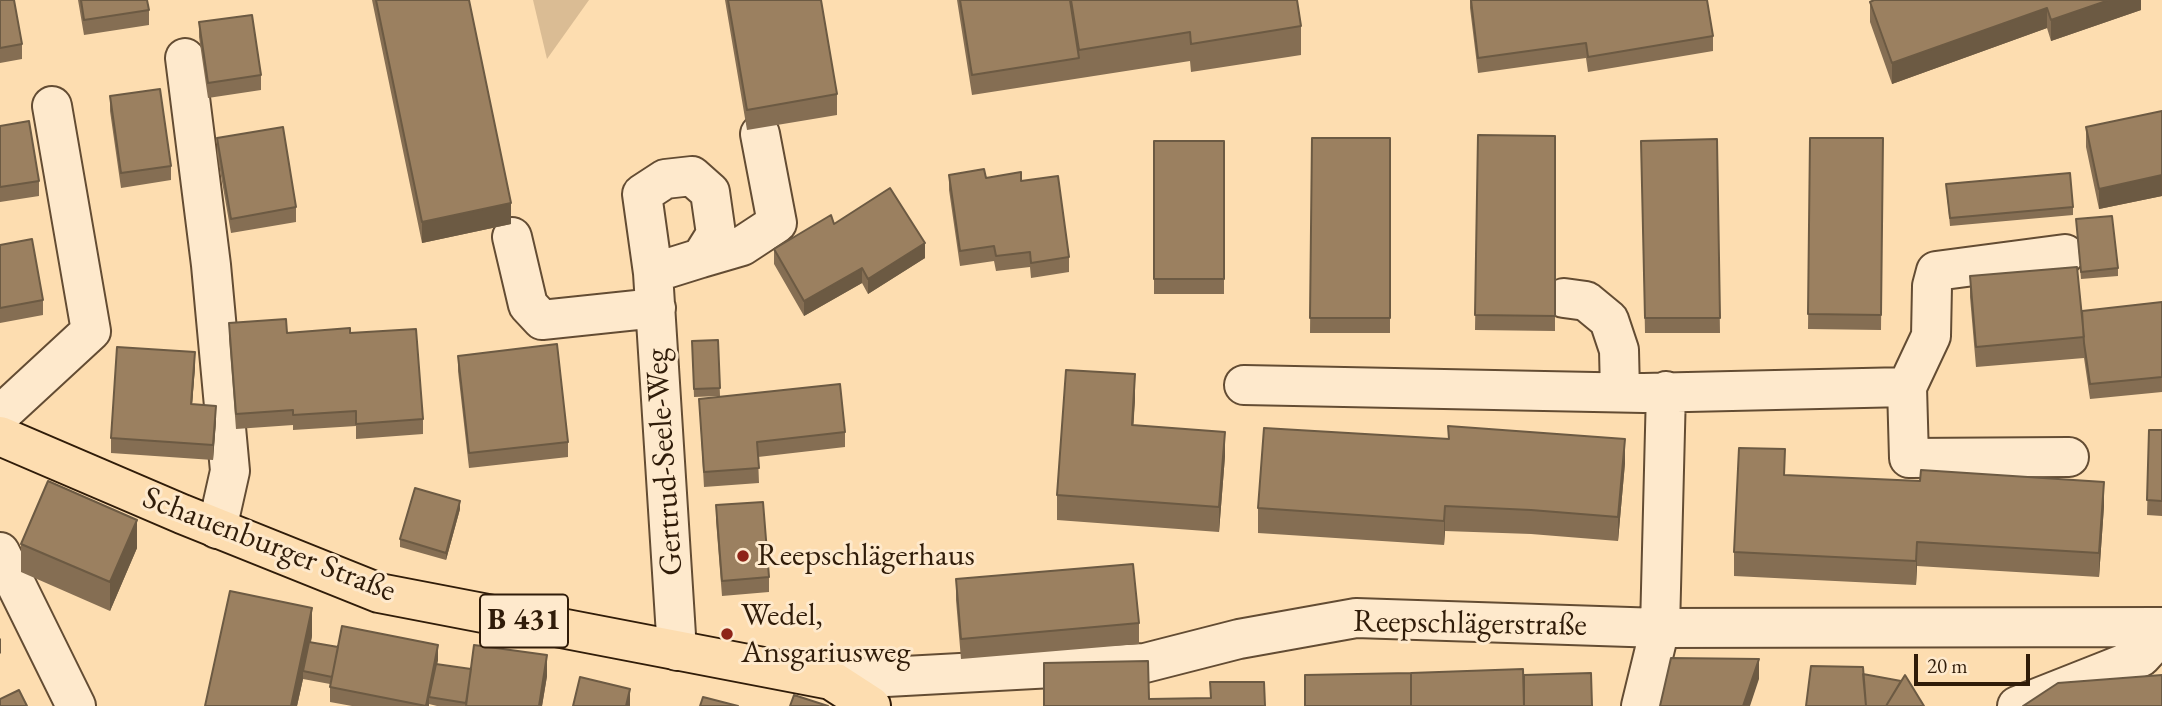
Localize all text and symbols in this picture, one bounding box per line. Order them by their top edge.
street label: Gertrud-Seele-Weg [638,347,692,577]
street label: Schauenburger Straße [137,479,401,611]
place label: Reepschlägerhaus [757,537,975,575]
marker: Reepschlägerhaus [735,548,751,564]
road number: B 431 [480,594,568,648]
place label: Wedel, Ansgariusweg [741,597,910,672]
street label: Reepschlägerstraße [1353,603,1587,645]
marker: Wedel, Ansgariusweg [719,626,735,642]
scale bar [1917,640,2032,684]
text: 20 m [1927,652,1968,679]

